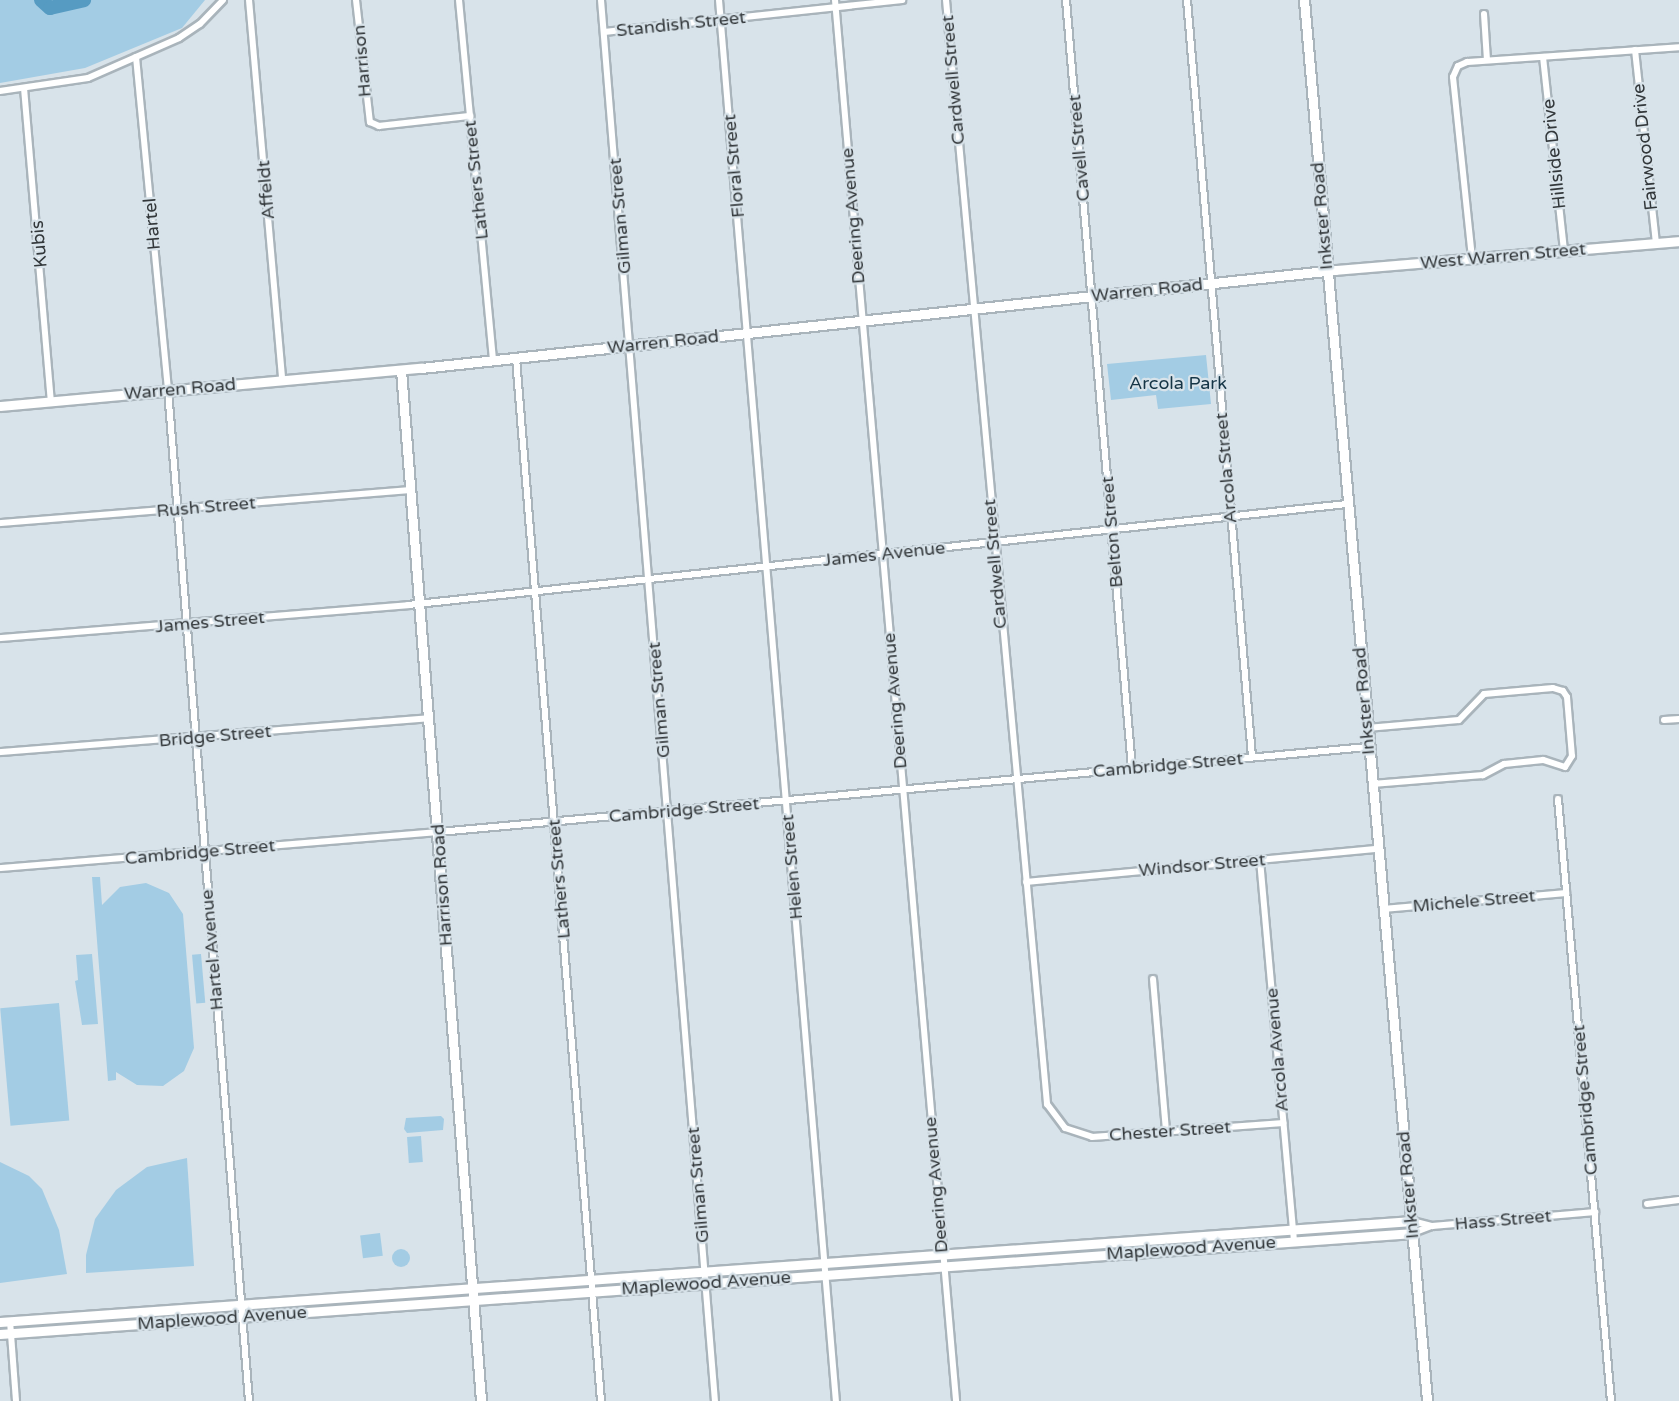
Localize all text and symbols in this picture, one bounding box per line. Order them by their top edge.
street label: Standish Street [615,6,747,42]
street label: Cardwell Street [937,14,969,146]
street label: Harrison [348,24,376,98]
street label: Fairwood Drive [1628,82,1662,212]
street label: Cavell Street [1064,94,1094,202]
street label: Hillside Drive [1537,98,1571,210]
street label: Floral Street [719,113,749,219]
street label: Lathers Street [459,119,493,241]
street label: Deering Avenue [836,147,870,285]
street label: Gilman Street [604,157,636,275]
street label: Affeldt [253,159,279,221]
street label: Inkster Road [1307,161,1337,271]
street label: Hartel [139,197,165,251]
street label: Kubis [26,219,52,269]
street label: West Warren Street [1419,238,1587,274]
street label: Warren Road [1090,273,1204,307]
street label: Warren Road [606,325,720,359]
park label: Arcola Park [1129,372,1227,394]
street label: Warren Road [123,373,237,405]
street label: Arcola Street [1210,412,1242,524]
street label: Belton Street [1096,475,1128,589]
street label: Rush Street [155,492,257,522]
street label: Cardwell Street [979,498,1011,630]
street label: James Avenue [822,537,946,571]
street label: James Street [154,606,266,638]
street label: Deering Avenue [878,632,912,770]
street label: Gilman Street [643,641,675,759]
street label: Inkster Road [1349,646,1379,756]
street label: Bridge Street [158,720,272,752]
street label: Cambridge Street [1092,748,1244,782]
street label: Cambridge Street [608,793,760,827]
street label: Helen Street [777,814,807,920]
street label: Lathers Street [543,818,575,940]
street label: Harrison Road [427,823,457,947]
street label: Cambridge Street [124,835,276,869]
street label: Windsor Street [1138,849,1266,881]
street label: Michele Street [1412,885,1536,917]
street label: Hartel Avenue [196,889,228,1011]
street label: Arcola Avenue [1261,987,1293,1113]
street label: Cambridge Street [1568,1024,1602,1176]
street label: Deering Avenue [919,1116,953,1254]
street label: Chester Street [1108,1116,1232,1146]
street label: Gilman Street [682,1126,714,1244]
street label: Inkster Road [1393,1130,1423,1240]
street label: Hass Street [1454,1205,1552,1235]
street label: Maplewood Avenue [1105,1231,1277,1265]
street label: Maplewood Avenue [620,1266,792,1300]
street label: Maplewood Avenue [136,1301,308,1335]

